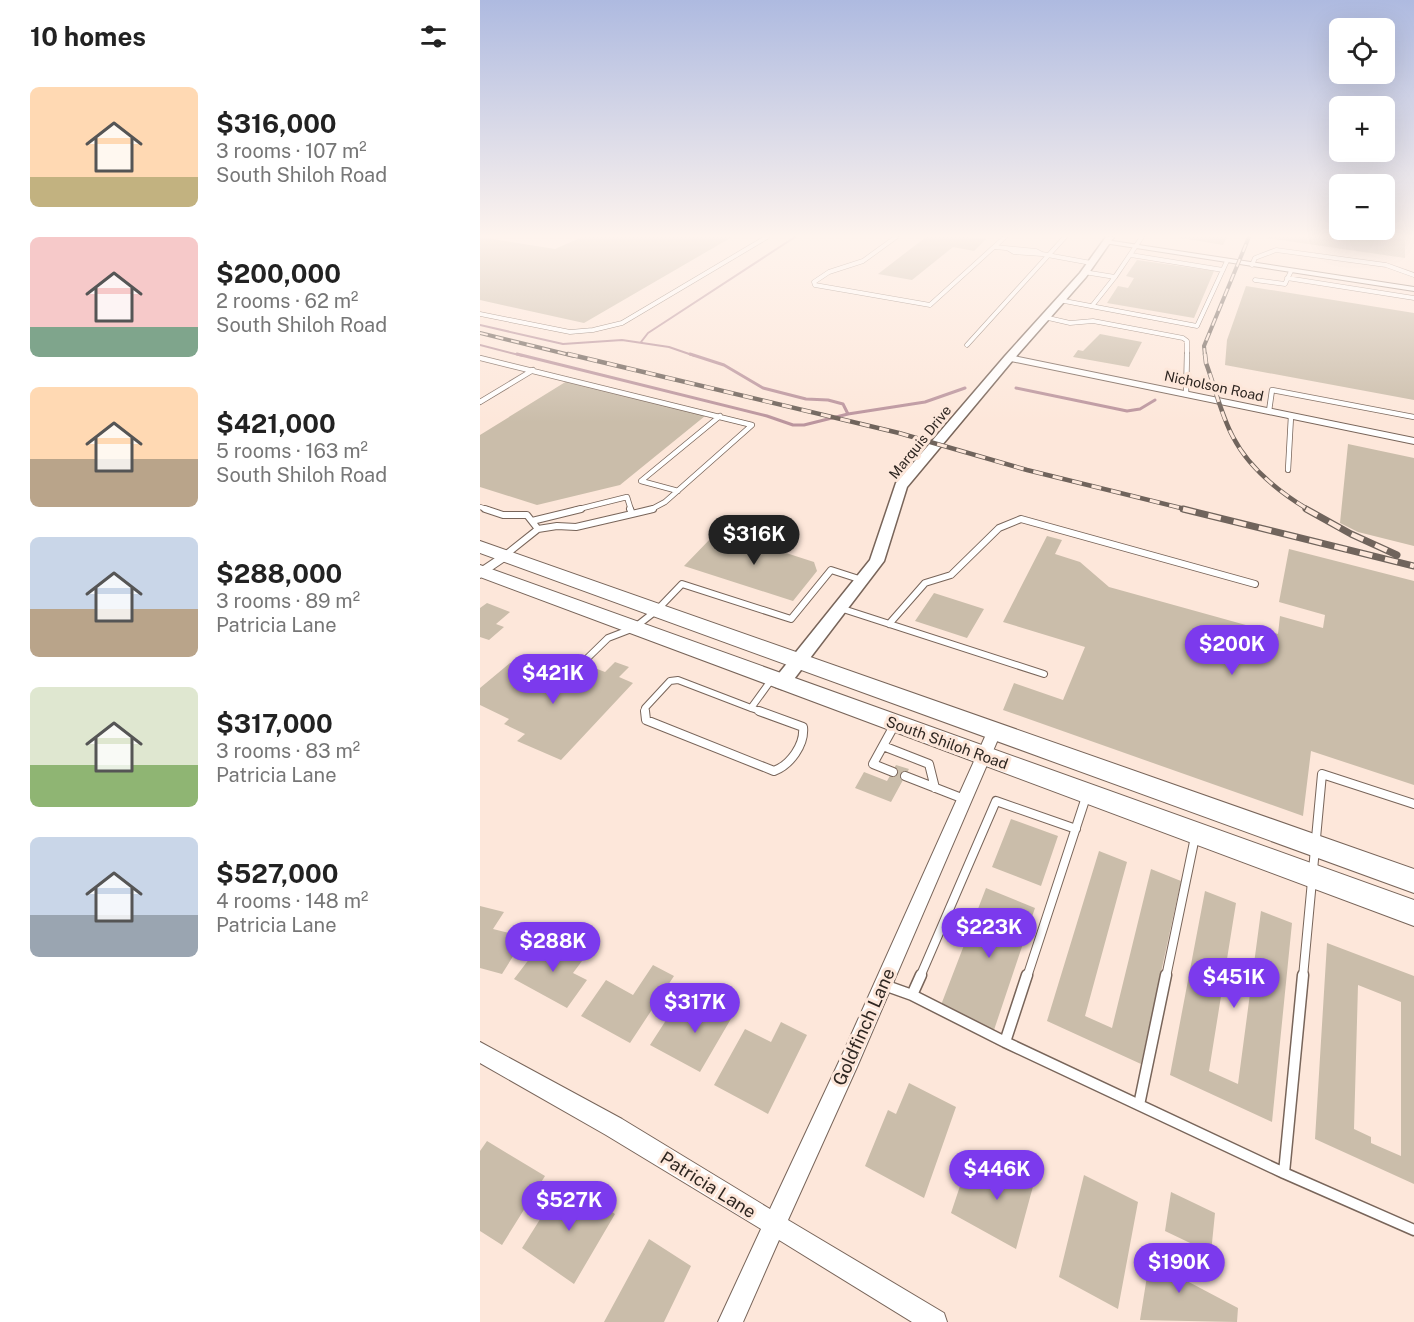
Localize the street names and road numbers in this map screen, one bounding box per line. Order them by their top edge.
street label: Nicholson Road [1163,368,1265,404]
street label: Marquis Drive [886,402,954,482]
street label: South Shiloh Road [884,713,1010,772]
street label: Goldfinch Lane [828,965,899,1089]
street label: Patricia Lane [657,1147,760,1222]

